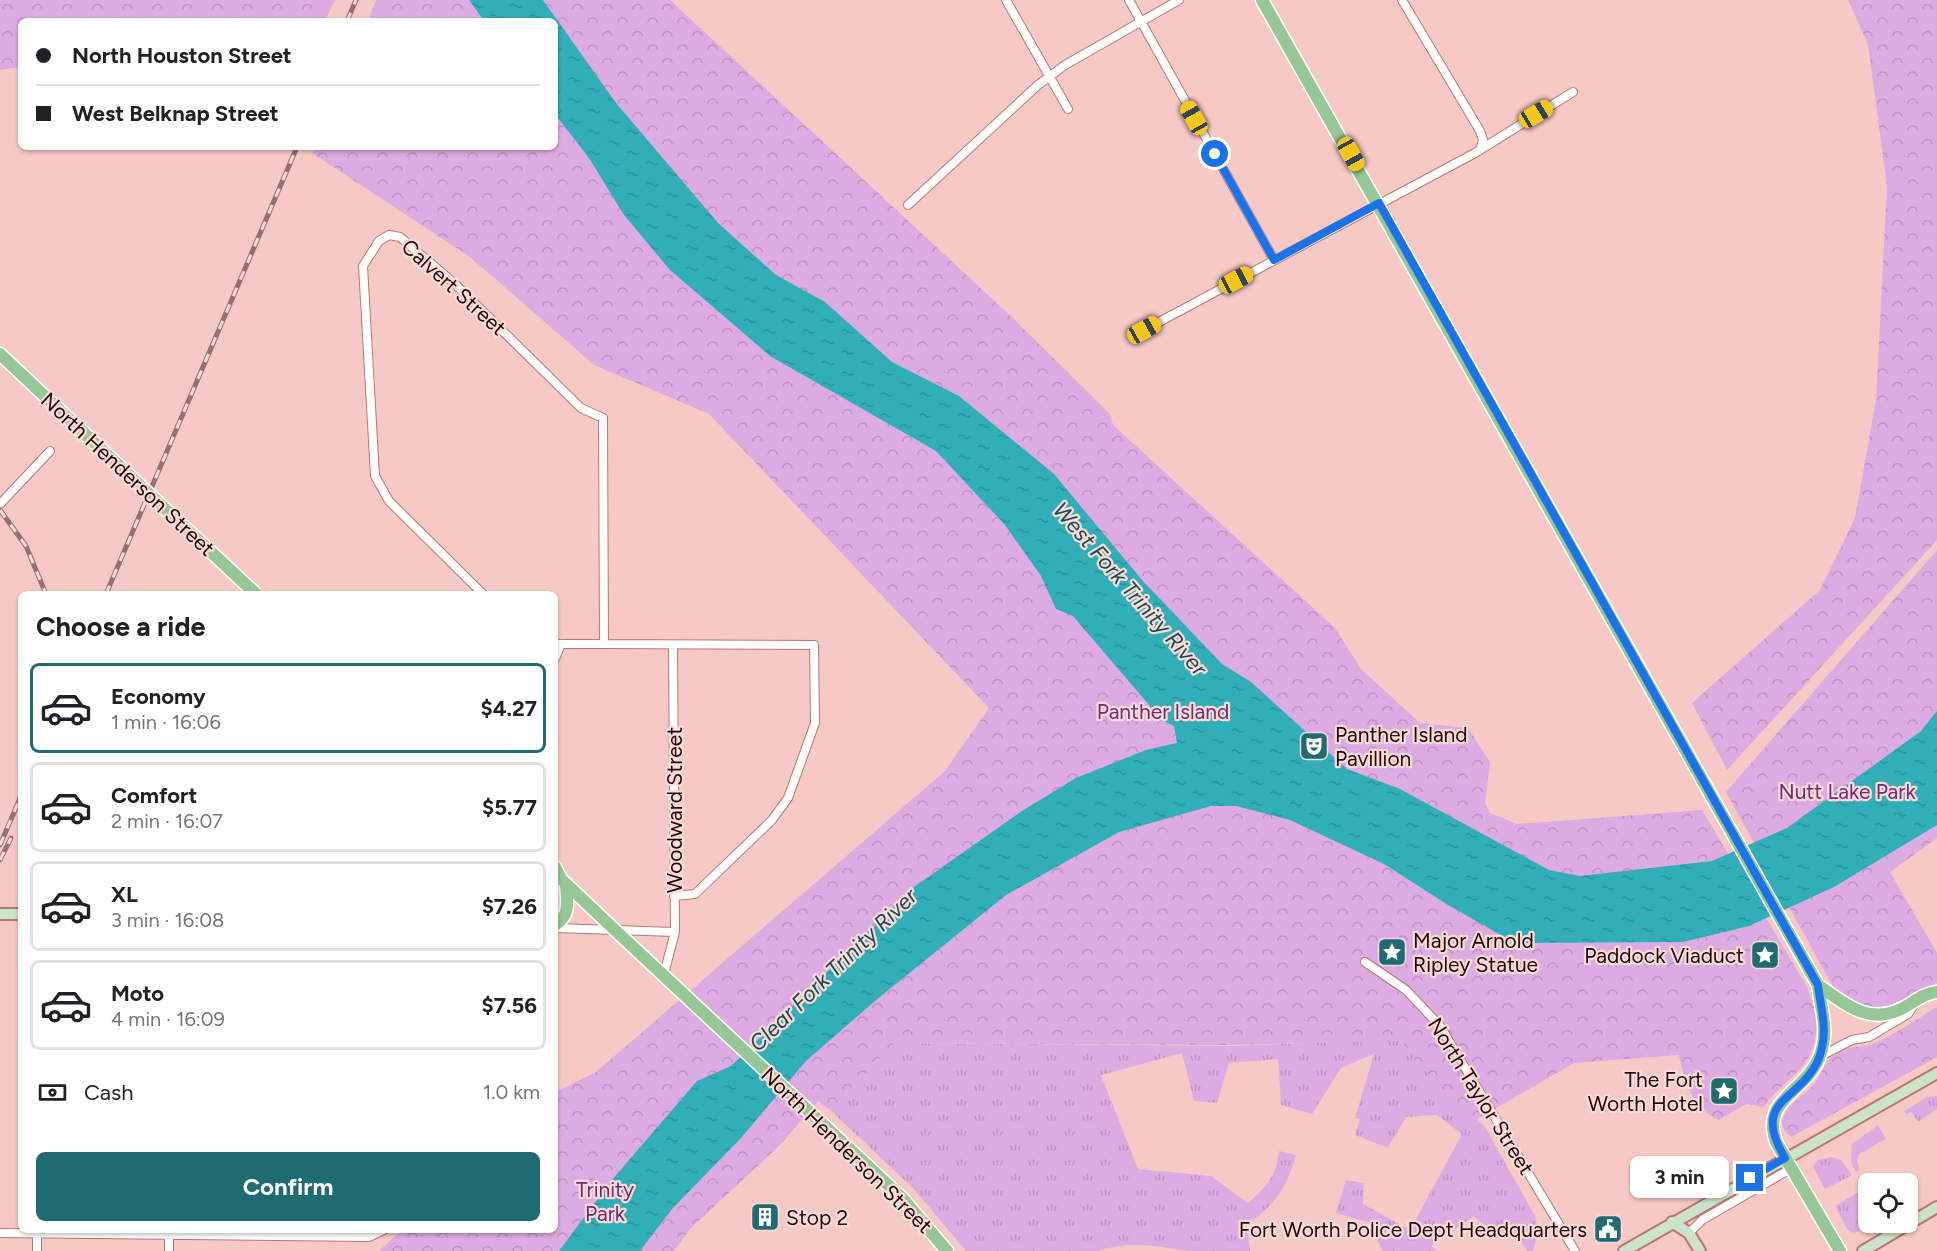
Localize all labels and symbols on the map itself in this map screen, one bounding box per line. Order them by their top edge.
car [1516,97,1556,131]
car [1177,98,1211,138]
car [1334,134,1368,174]
route start [1201,140,1228,167]
street label: Calvert Street [397,234,511,340]
car [1216,264,1256,296]
car [1124,313,1164,347]
street label: North Henderson Street [36,387,220,561]
water label: West Fork Trinity River [1047,497,1214,682]
park label: Panther Island [1097,699,1229,724]
place label: Panther Island Pavillion [1335,722,1468,771]
street label: Woodward Street [662,727,687,893]
theatre icon: Panther Island Pavillion [1298,730,1330,762]
park label: Nutt Lake Park [1778,779,1916,804]
water label: Clear Fork Trinity River [743,882,924,1057]
place label: Major Arnold Ripley Statue [1413,928,1538,977]
place icon: Major Arnold Ripley Statue [1376,936,1408,968]
place icon: Paddock Viaduct [1749,939,1781,971]
place label: Paddock Viaduct [1584,943,1744,968]
street label: North Taylor Street [1423,1013,1539,1179]
street label: North Henderson Street [756,1062,938,1238]
place label: The Fort Worth Hotel [1588,1067,1703,1116]
place icon: The Fort Worth Hotel [1708,1075,1740,1107]
callout: 3 min [1630,1157,1729,1199]
route end [1736,1164,1763,1191]
park label: Trinity Park [576,1177,634,1226]
building icon: Stop 2 [749,1201,781,1233]
place label: Stop 2 [786,1205,848,1230]
public building icon: Fort Worth Police Dept Headquarters [1592,1213,1624,1245]
place label: Fort Worth Police Dept Headquarters [1239,1217,1587,1242]

